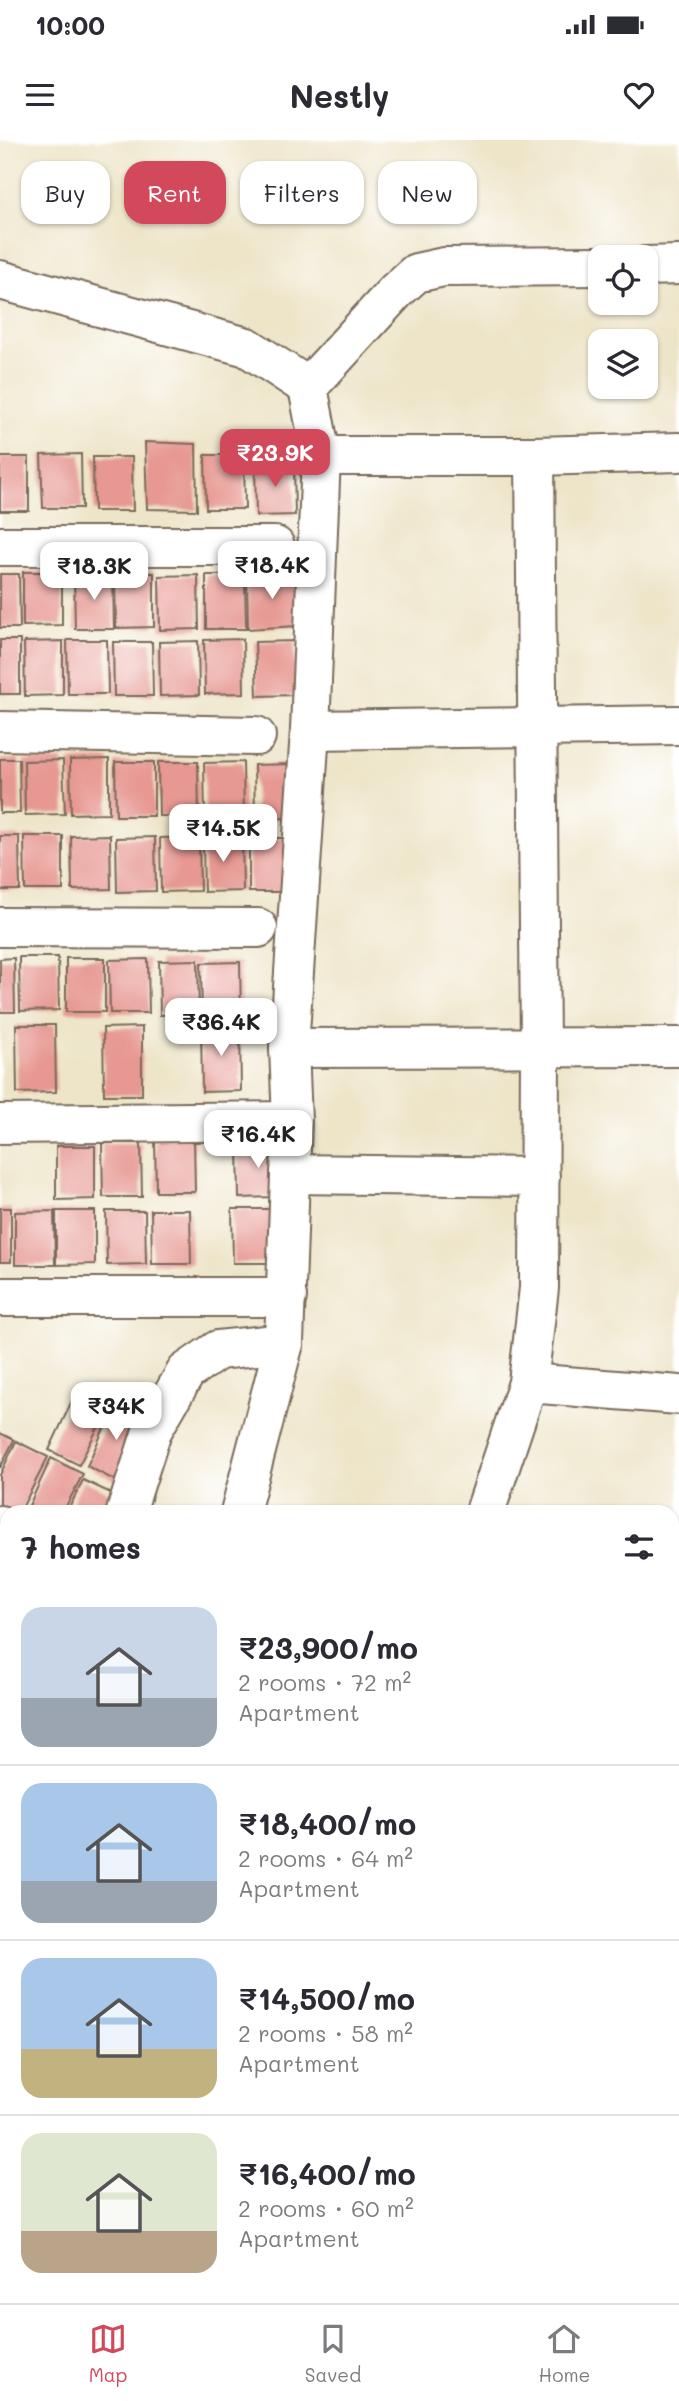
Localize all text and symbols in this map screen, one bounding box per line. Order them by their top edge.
text: 10:00 [35,8,105,42]
text: Nestly [290,74,389,116]
icon: menu [21,76,59,114]
icon: heart [620,76,658,114]
chip: Buy [21,161,110,224]
chip: Rent [124,161,226,224]
chip: Filters [240,161,364,224]
chip: New [378,161,477,224]
map controls [588,245,658,399]
button: locate [588,245,658,315]
button: layers [588,329,658,399]
pin: ₹23.9K [218,430,332,489]
text: ₹23.9K [236,437,314,467]
pin: ₹18.3K [37,542,151,602]
pin: ₹18.4K [215,542,329,601]
text: ₹18.4K [234,549,310,579]
text: ₹18.3K [56,550,132,580]
pin: ₹14.5K [166,804,280,864]
text: ₹14.5K [185,812,261,842]
pin: ₹36.4K [164,998,278,1058]
text: ₹36.4K [181,1006,261,1036]
pin: ₹16.4K [201,1110,315,1170]
text: ₹16.4K [220,1118,296,1148]
pin: ₹34K [75,1382,157,1442]
text: ₹34K [87,1390,145,1420]
text: 7 homes [21,1527,141,1567]
icon: filters [620,1528,658,1566]
text: ₹23,900/mo [238,1627,418,1667]
icon: home [77,1635,161,1719]
text: 2 rooms · 72 m² [238,1667,411,1697]
text: Apartment [238,1697,360,1727]
text: ₹18,400/mo [238,1803,416,1843]
icon: home [77,1811,161,1895]
text: 2 rooms · 64 m² [238,1843,413,1873]
text: Apartment [238,1873,360,1903]
text: ₹14,500/mo [238,1978,415,2018]
icon: home [77,1986,161,2070]
text: 2 rooms · 58 m² [238,2018,413,2048]
text: Apartment [238,2048,360,2078]
text: ₹16,400/mo [238,2153,416,2193]
icon: home [77,2161,161,2245]
text: 2 rooms · 60 m² [238,2193,414,2223]
text: Apartment [238,2223,360,2253]
tab: Map [89,2320,127,2387]
tab: Saved [305,2320,361,2387]
tab: Home [539,2320,590,2387]

